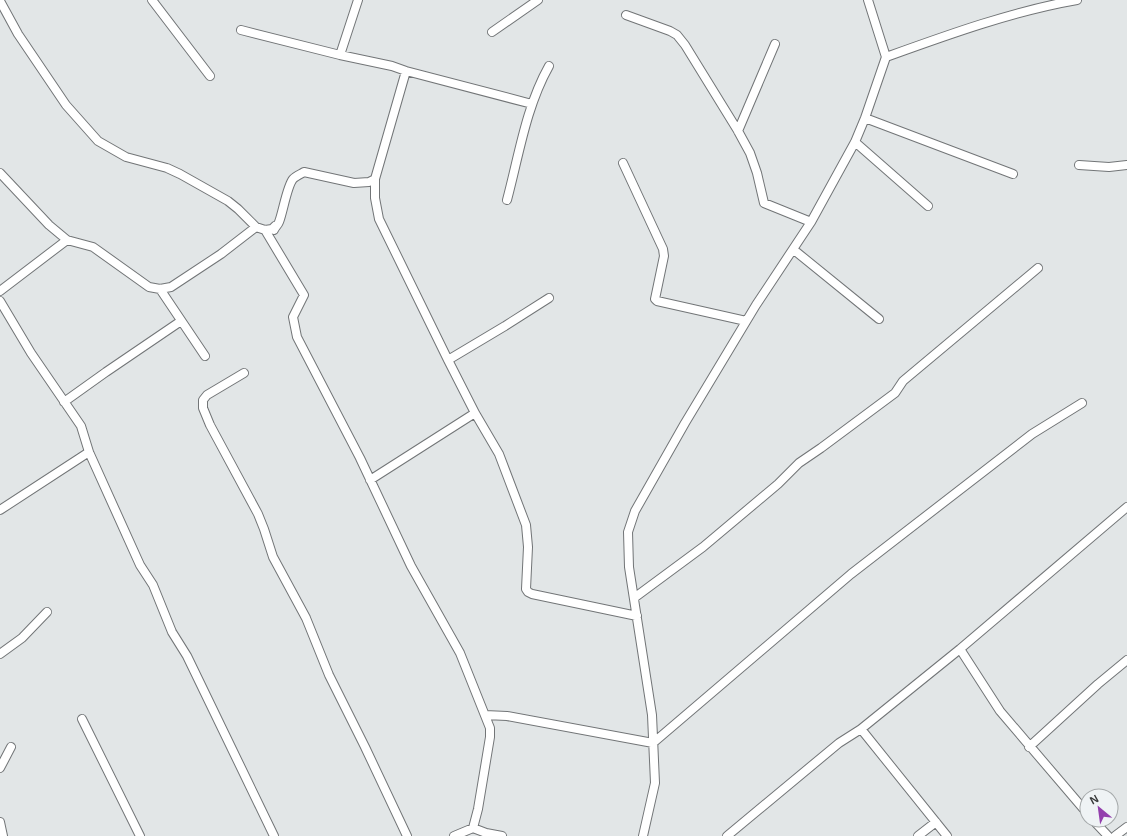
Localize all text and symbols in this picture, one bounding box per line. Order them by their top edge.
north arrow [1079,788,1119,828]
text: N [1088,792,1101,806]

